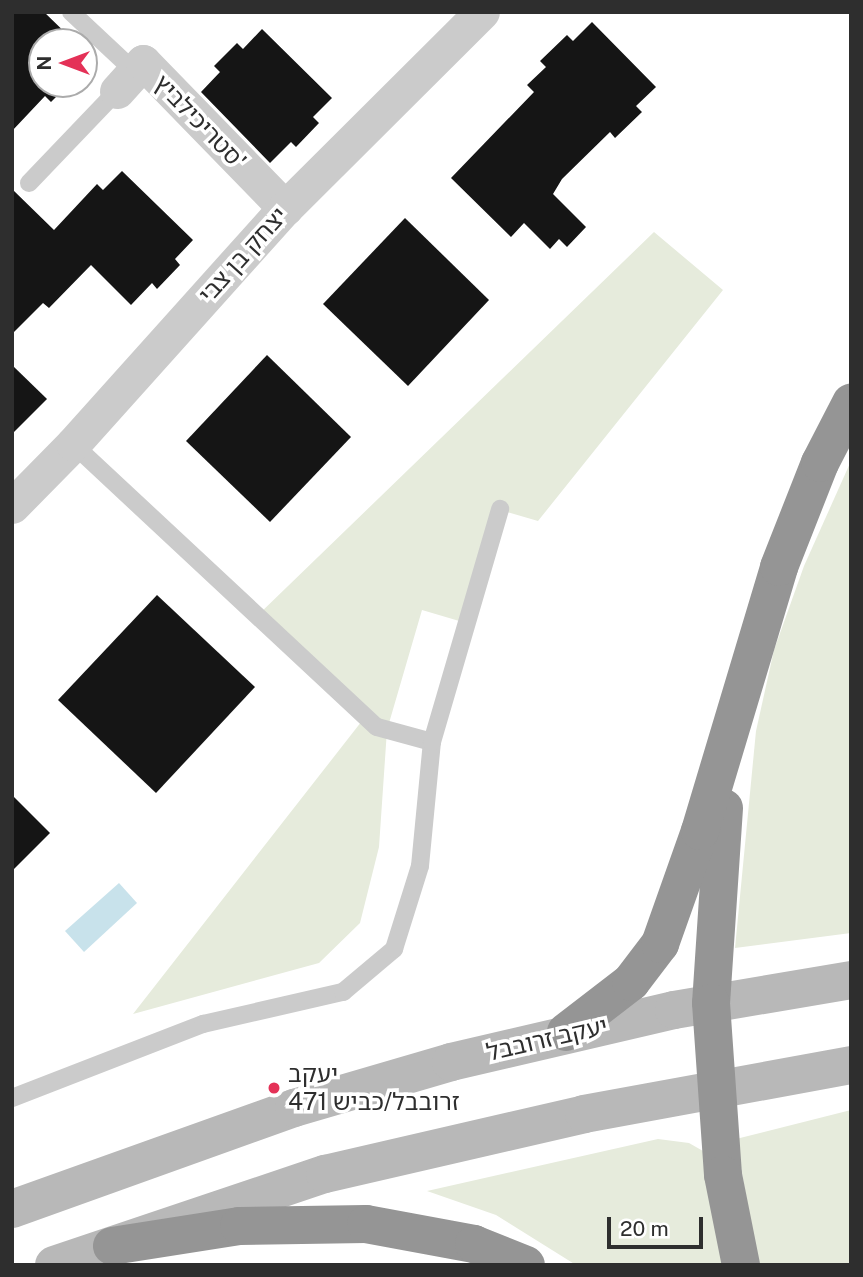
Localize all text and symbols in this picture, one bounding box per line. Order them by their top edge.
north arrow [28,28,98,98]
text: N [33,56,55,70]
street label: סטריכילביץ' [148,69,252,175]
street label: יצחק בן צבי [193,201,293,309]
street label: יעקב זרובבל [484,1011,610,1067]
place label: יעקב זרובבל/כביש 471 [288,1060,460,1116]
marker: יעקב זרובבל/כביש 471 [266,1080,282,1096]
scale bar [611,1204,707,1248]
text: 20 m [620,1216,669,1241]

